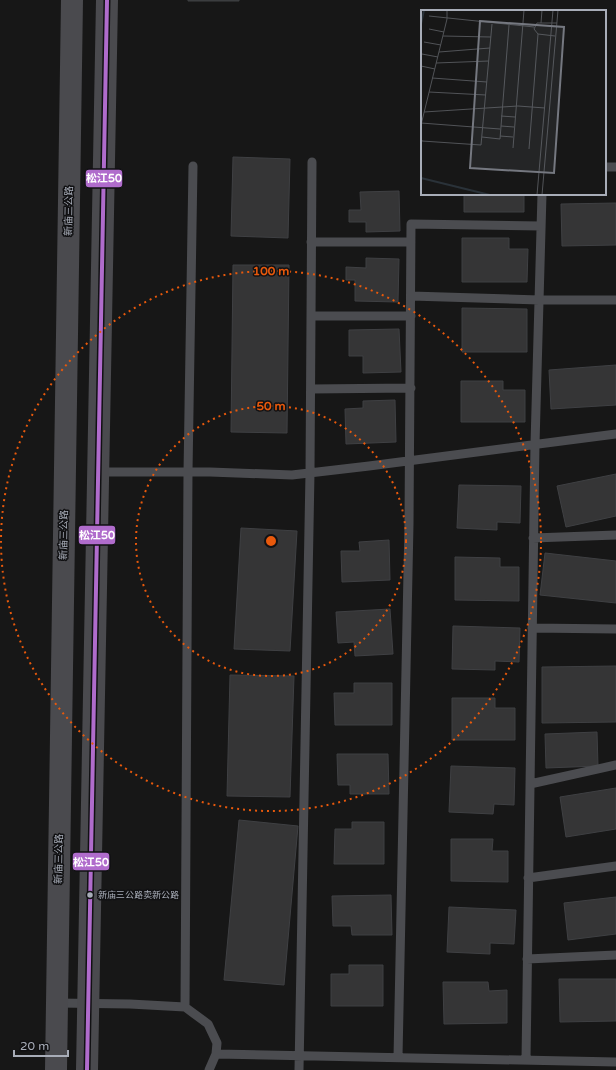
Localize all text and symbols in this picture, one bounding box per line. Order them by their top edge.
inset map [421,10,606,195]
line badge: 松江50 [85,169,123,188]
text: 松江50 [86,172,122,185]
street label: 新庙三公路 [63,186,75,236]
text: 100 m [253,264,289,278]
text: 50 m [256,399,286,413]
street label: 新庙三公路 [58,510,70,560]
line badge: 松江50 [78,525,116,545]
text: 松江50 [79,529,115,542]
centre of rings [264,534,278,548]
street label: 新庙三公路 [53,834,65,884]
line badge: 松江50 [72,852,110,871]
text: 松江50 [73,856,109,869]
marker: 新庙三公路卖新公路 [85,890,95,900]
place label: 新庙三公路卖新公路 [98,890,179,901]
scale bar [14,1032,68,1058]
text: 20 m [20,1039,49,1053]

